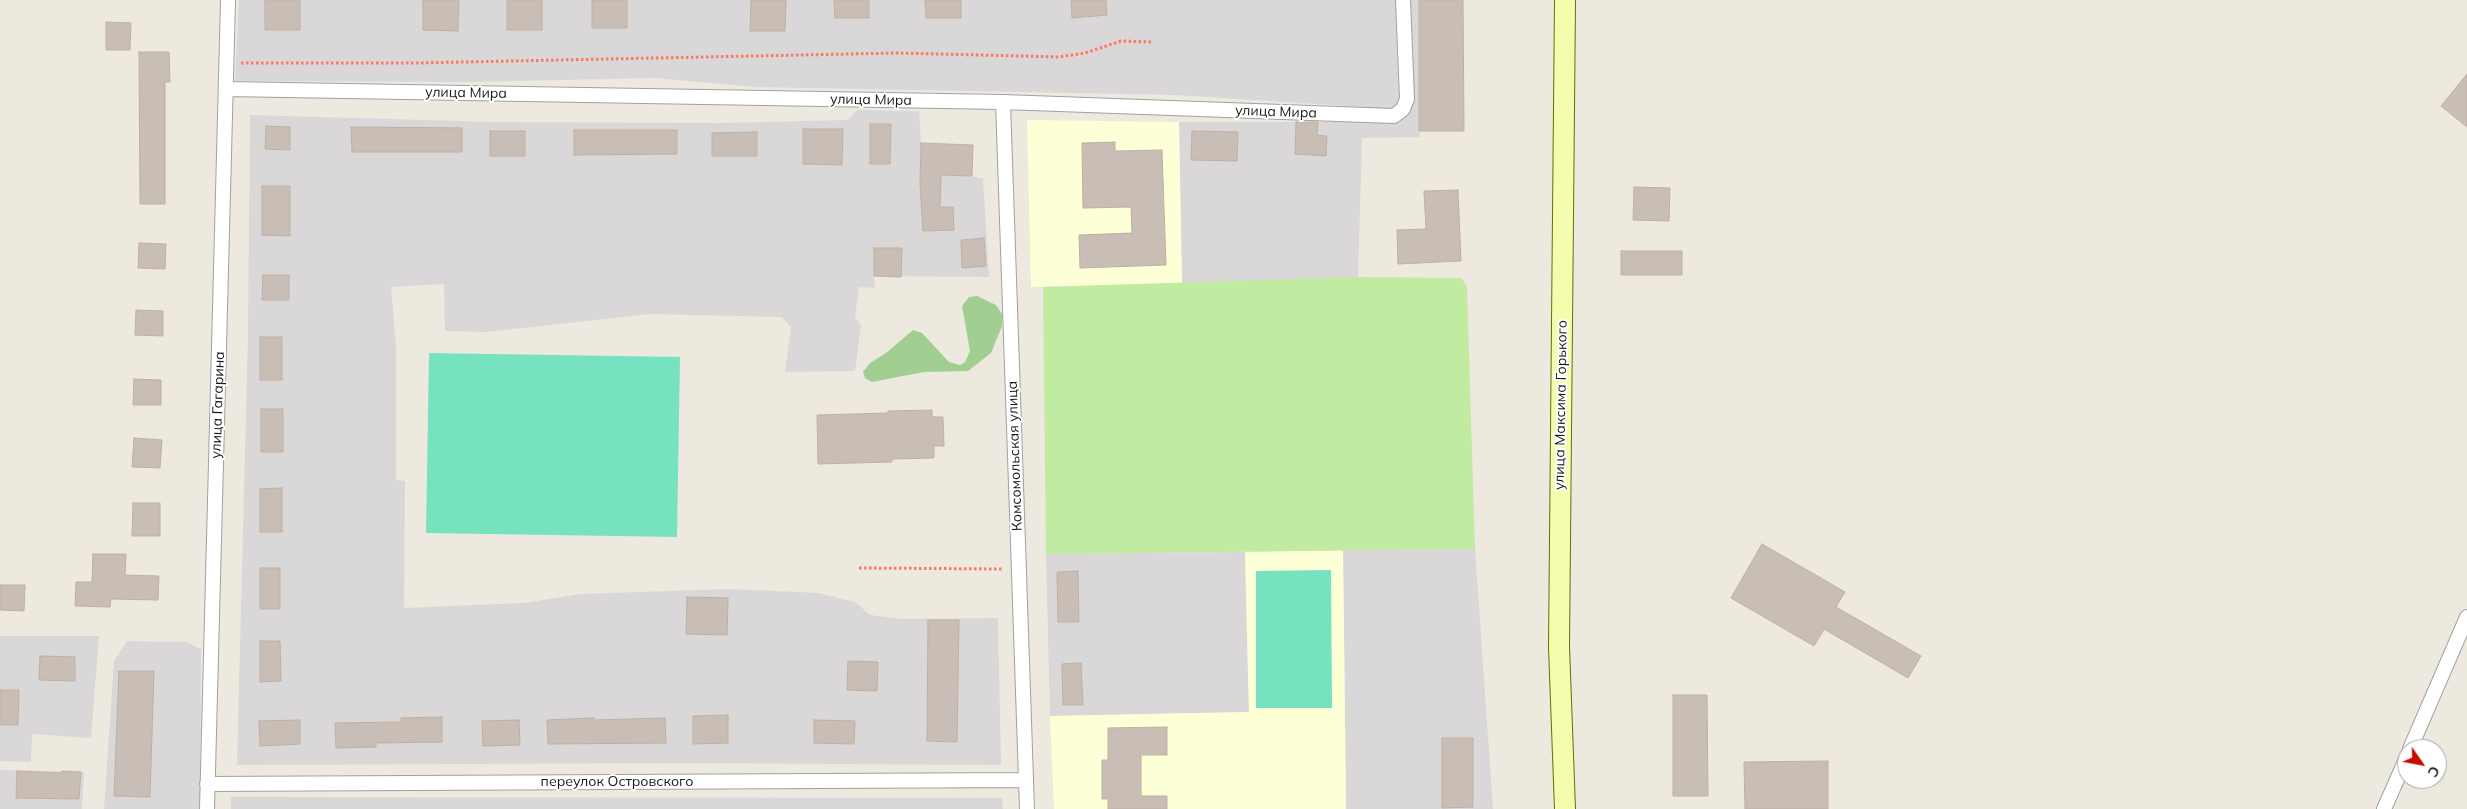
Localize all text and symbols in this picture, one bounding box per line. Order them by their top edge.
street label: улица Мира [425,84,507,102]
street label: улица Мира [830,91,912,109]
street label: улица Мира [1235,102,1317,122]
street label: улица Максима Горького [1551,320,1571,490]
street label: улица Гагарина [208,351,228,459]
street label: Комсомольская улица [1004,381,1026,531]
north arrow [2397,739,2447,789]
text: С [2424,763,2444,781]
street label: переулок Островского [541,774,693,790]

